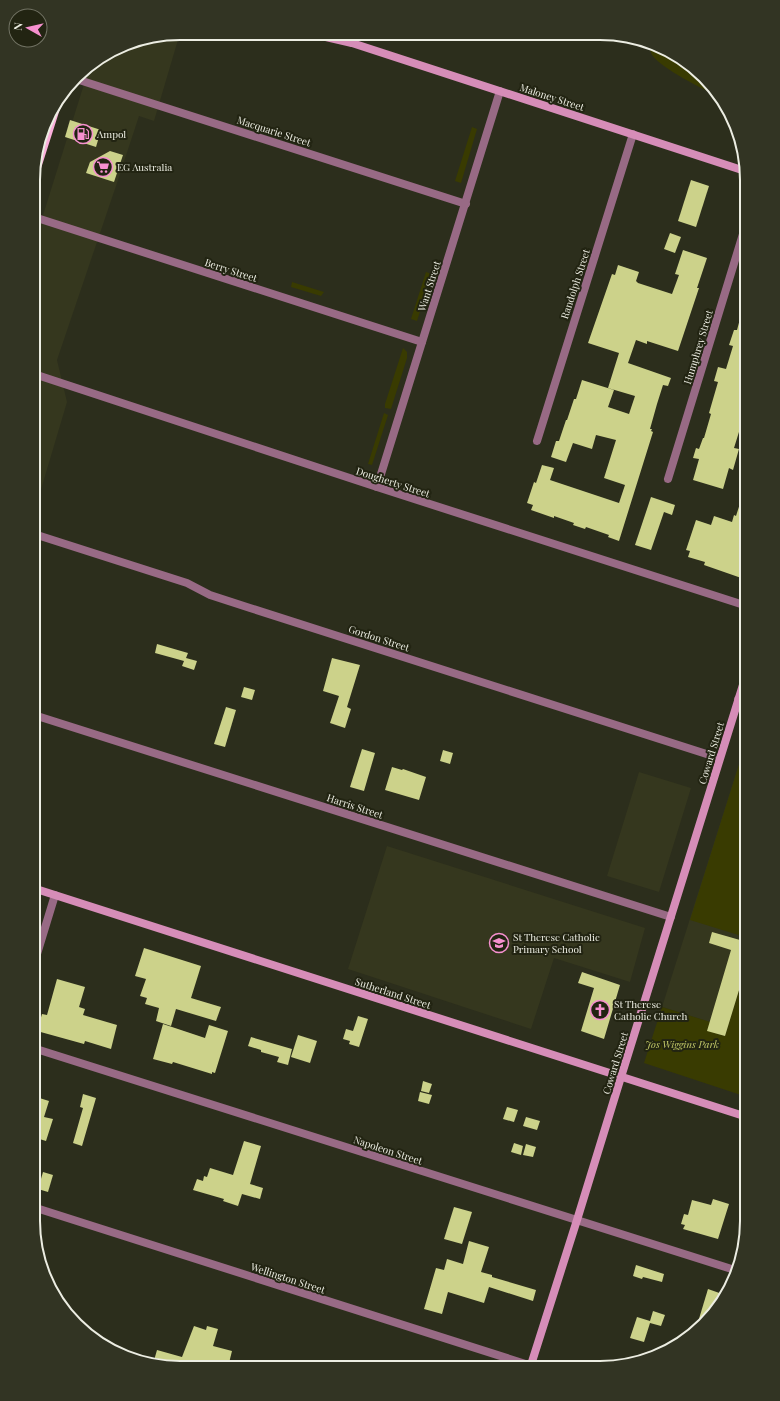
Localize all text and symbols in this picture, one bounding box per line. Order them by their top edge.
north arrow [8,8,48,48]
text: N [10,22,26,32]
street label: Maloney Street [518,80,586,114]
street label: Macquarie Street [235,112,313,150]
fuel station icon: Ampol [72,123,94,145]
place label: Ampol [96,127,126,141]
supermarket icon: EG Australia [92,156,114,178]
place label: EG Australia [117,160,172,174]
street label: Randolph Street [557,247,593,321]
street label: Berry Street [203,255,259,285]
street label: Want Street [414,259,444,314]
street label: Humphrey Street [680,308,716,386]
street label: Dougherty Street [354,463,432,501]
street label: Gordon Street [347,622,412,655]
street label: Coward Street [695,720,727,786]
street label: Harris Street [325,790,385,822]
place label: St Therese Catholic Primary School [513,930,600,956]
school or university icon: St Therese Catholic Primary School [488,932,510,954]
street label: Sutherland Street [353,974,433,1012]
place label: St Therese Catholic Church [614,997,687,1023]
church icon: St Therese Catholic Church [589,999,611,1021]
street label: Coward Street [599,1030,631,1096]
park label: Jos Wiggins Park [645,1037,719,1051]
street label: Napoleon Street [352,1132,425,1168]
street label: Wellington Street [248,1259,327,1297]

